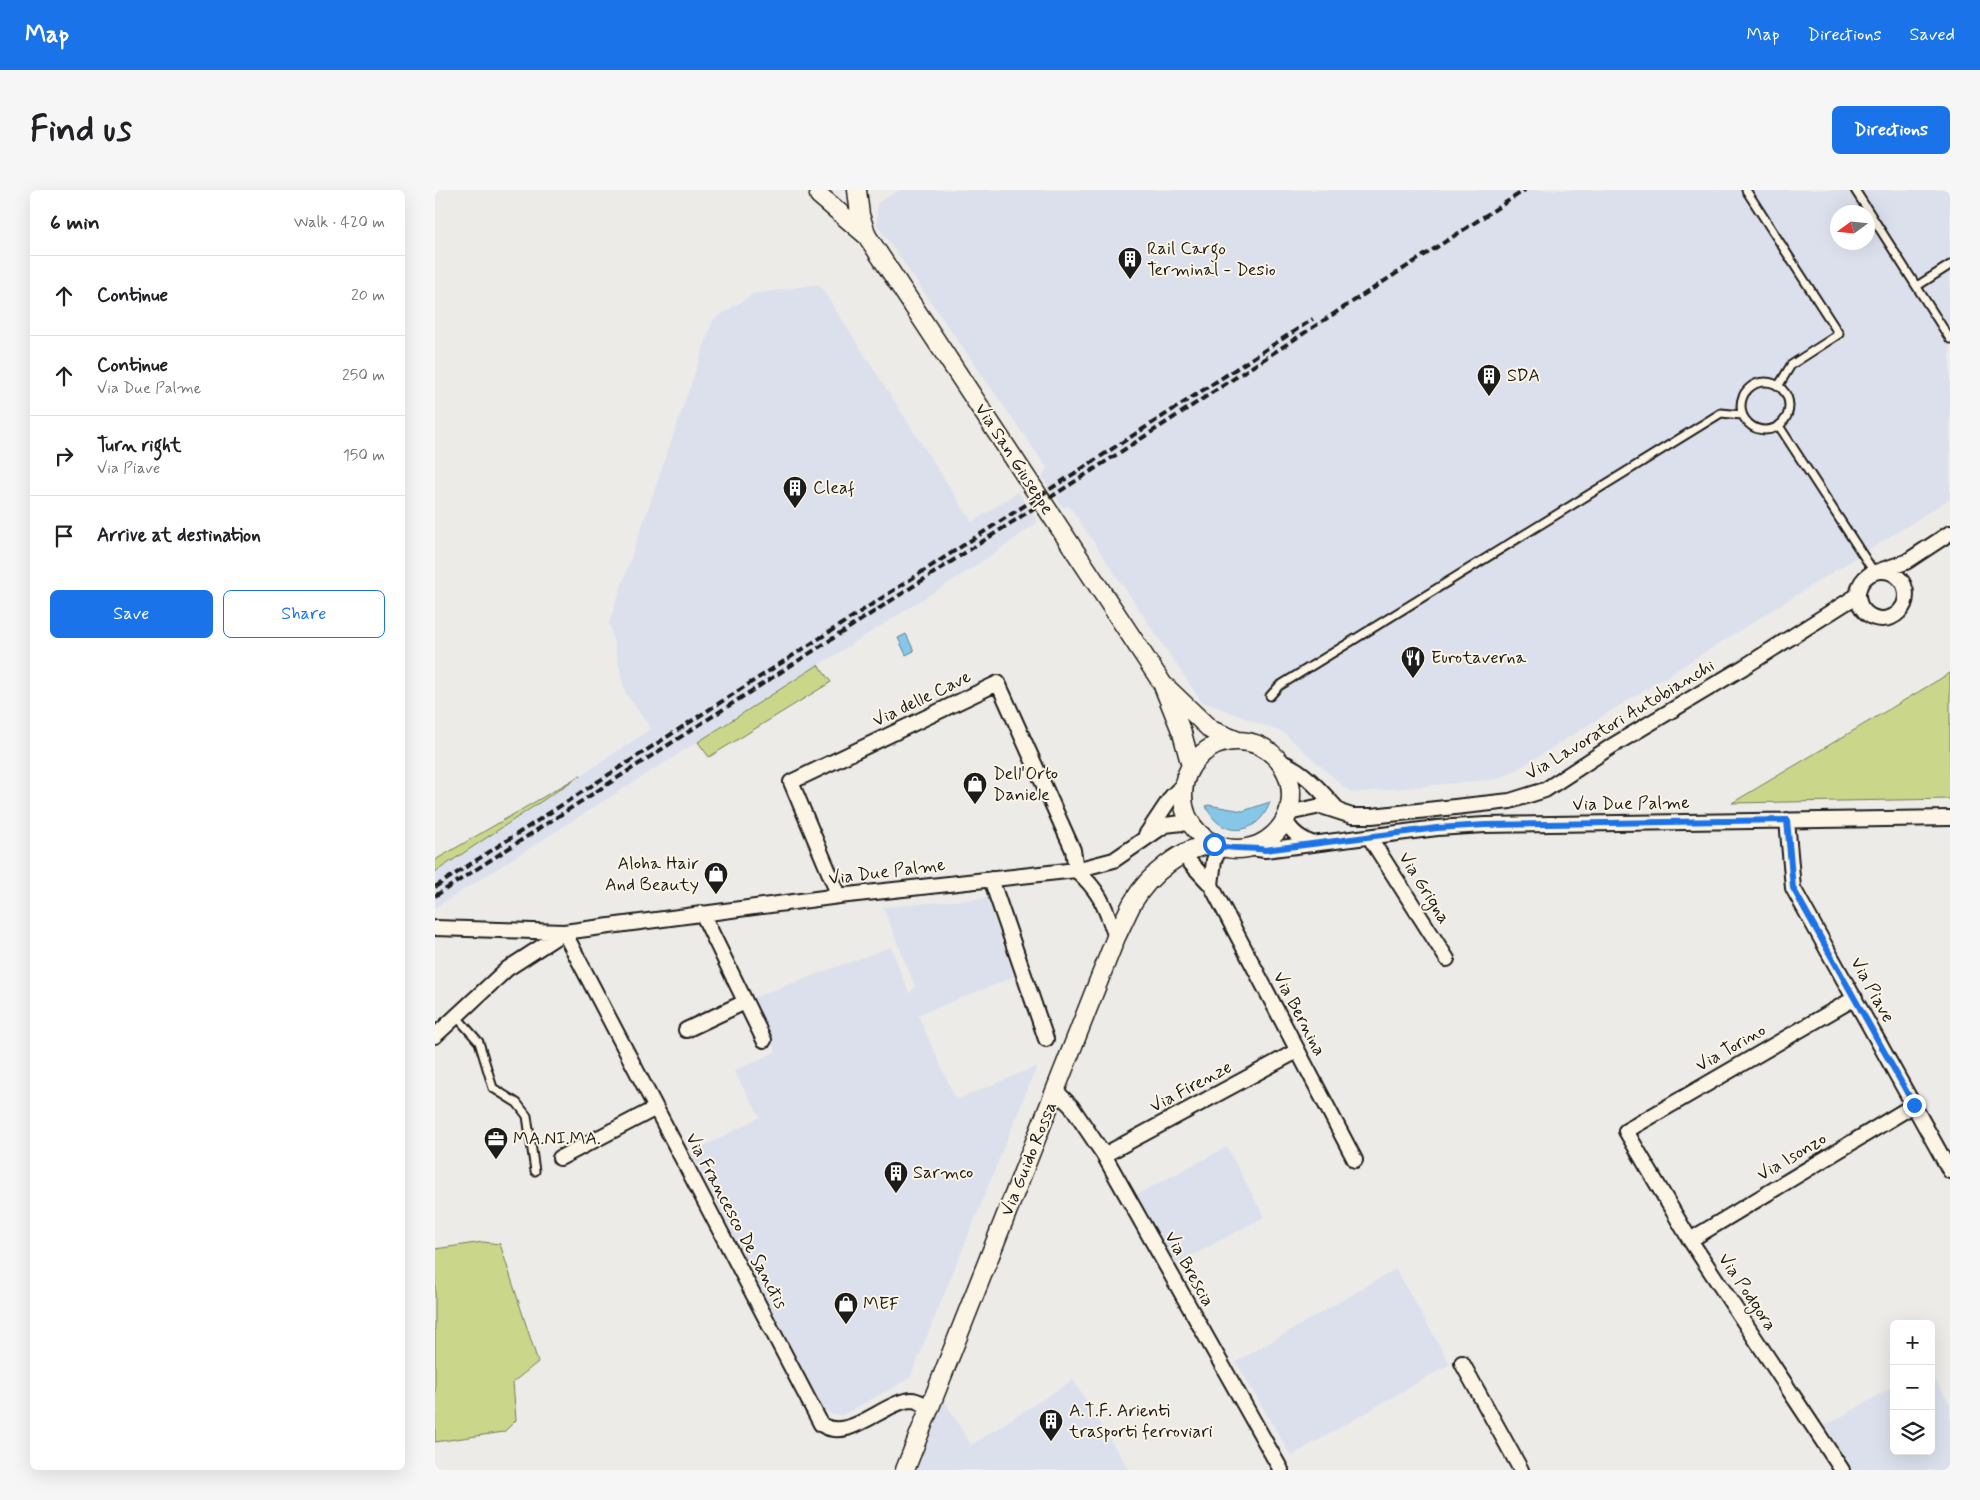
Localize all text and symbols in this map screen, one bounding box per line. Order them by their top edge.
text: Map [25,20,69,51]
text: Map [1747,23,1780,47]
text: Directions [1808,23,1882,47]
text: Saved [1910,23,1955,47]
button: Directions [1832,106,1950,154]
text: Find us [30,107,132,153]
north arrow [1830,205,1875,250]
text: 6 min [50,209,100,237]
text: Walk · 420 m [294,212,385,233]
place label: Rail Cargo Terminal - Desio [1147,237,1276,282]
building icon: Rail Cargo Terminal - Desio [1117,246,1143,280]
icon: ahead [50,282,78,310]
text: Continue [97,283,168,308]
text: 20 m [351,285,385,306]
text: Continue [97,353,168,378]
icon: ahead [50,362,78,390]
building icon: SDA [1476,363,1502,397]
place label: SDA [1507,364,1540,388]
text: 250 m [342,365,385,386]
text: Via Due Palme [97,378,201,399]
street label: Via San Giuseppe [969,399,1059,519]
text: Turn right [97,433,181,458]
icon: right [50,442,78,470]
text: 150 m [343,445,385,466]
text: Via Piave [97,458,160,479]
building icon: Cleaf [782,475,808,509]
place label: Cleaf [813,476,855,500]
icon: arrive [50,522,78,550]
text: Arrive at destination [97,523,261,548]
button: Save [50,590,213,638]
button: Share [223,590,385,638]
restaurant icon: Eurotaverna [1400,645,1426,679]
place label: Eurotaverna [1431,646,1526,670]
street label: Via Lavoratori Autobianchi [1521,654,1719,786]
street label: Via delle Cave [869,665,975,733]
place label: Dell'Orto Daniele [993,762,1058,807]
shop icon: Dell'Orto Daniele [962,771,988,805]
street label: Via Due Palme [1572,791,1690,817]
route start [1203,833,1226,856]
street label: Via Grigna [1392,848,1456,929]
place label: Aloha Hair And Beauty [605,852,699,897]
street label: Via Due Palme [827,853,947,891]
shop icon: Aloha Hair And Beauty [703,861,729,895]
street label: Via Piave [1844,953,1900,1027]
street label: Via Bernina [1267,968,1331,1060]
street label: Via Torino [1692,1018,1770,1078]
street label: Via Firenze [1146,1055,1236,1119]
route end [1903,1094,1926,1117]
street label: Via Guido Rossa [995,1098,1063,1220]
office icon: MA.NI.MA. [483,1126,509,1160]
place label: MA.NI.MA. [513,1127,601,1151]
street label: Via Isonzo [1753,1127,1831,1187]
street label: Via Francesco De Sanctis [679,1129,793,1313]
building icon: Sarmco [883,1160,909,1194]
place label: Sarmco [913,1161,973,1185]
street label: Via Brescia [1158,1227,1220,1311]
street label: Via Podgora [1711,1248,1782,1336]
shop icon: MEF [833,1291,859,1325]
place label: MEF [863,1292,899,1316]
map controls [1890,1320,1935,1455]
button: + [1890,1320,1935,1365]
button: − [1890,1365,1935,1410]
place label: A.T.F. Arienti trasporti ferroviari [1068,1399,1213,1444]
building icon: A.T.F. Arienti trasporti ferroviari [1038,1408,1064,1442]
button: layers [1890,1410,1935,1455]

